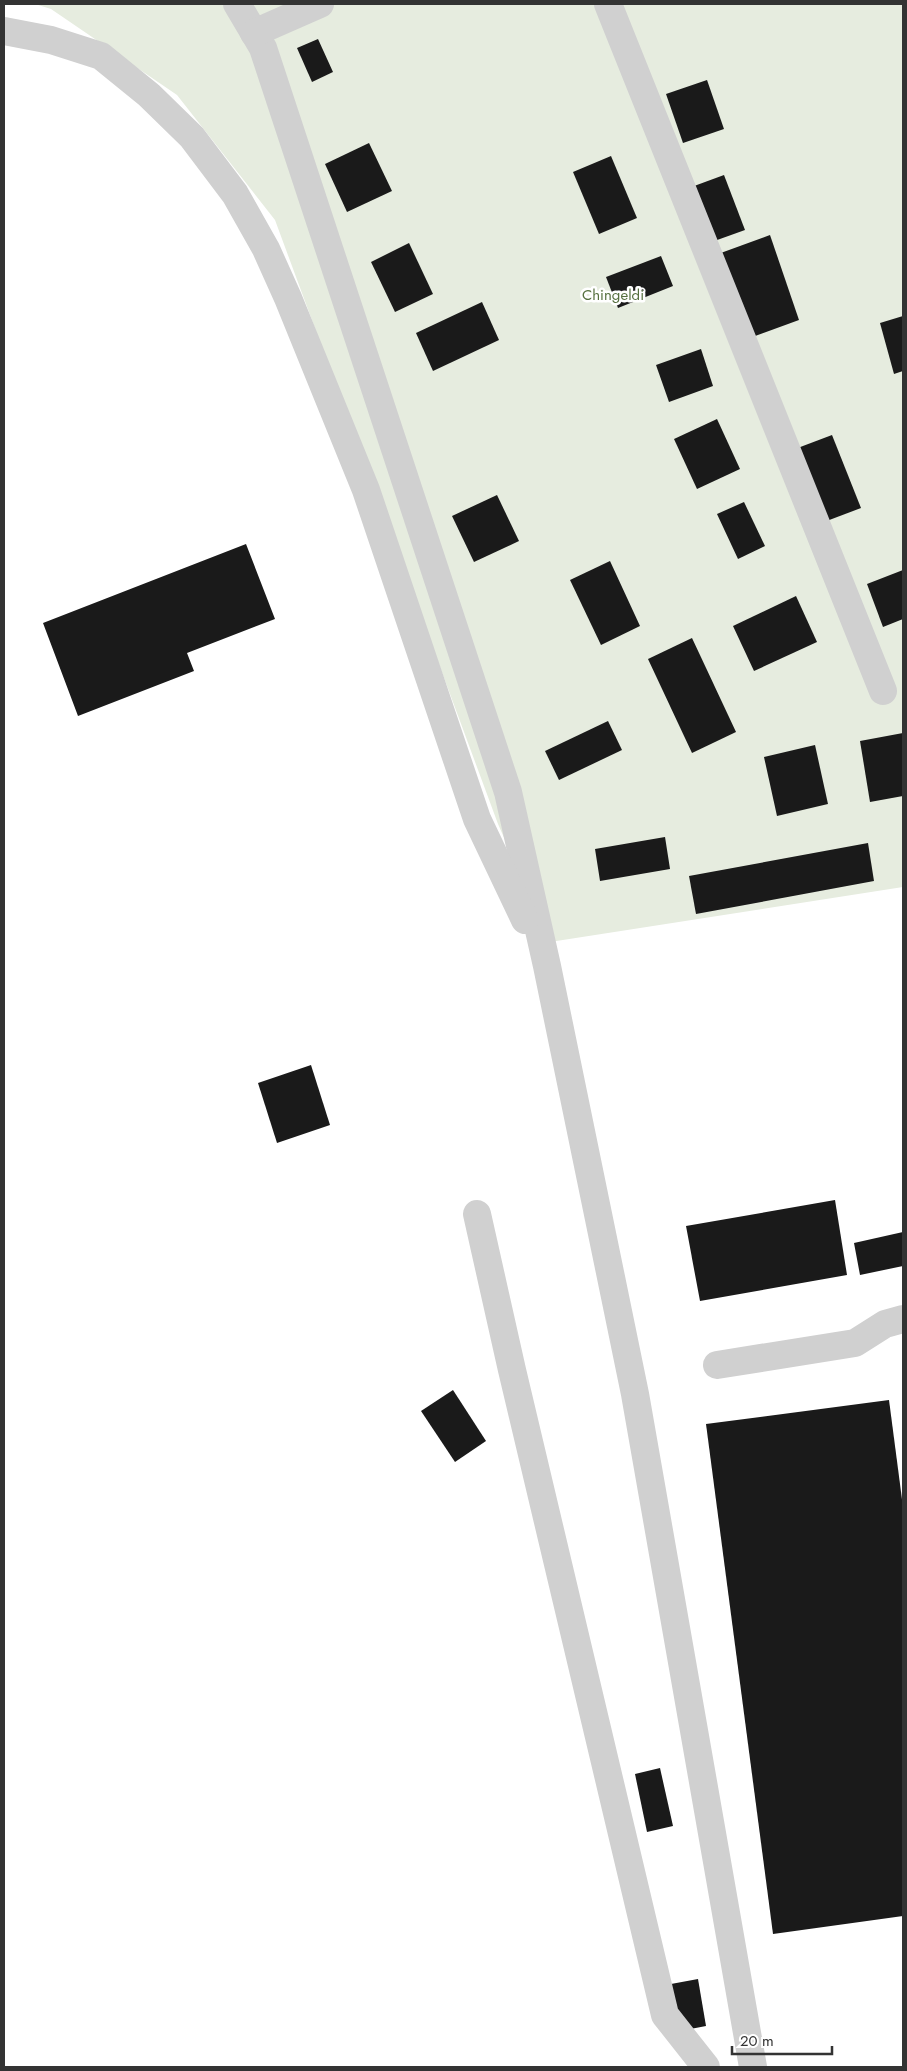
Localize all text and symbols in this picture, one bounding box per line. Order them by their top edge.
park label: Chingeldi [582,284,644,306]
scale bar [732,2024,832,2056]
text: 20 m [740,2030,774,2052]

